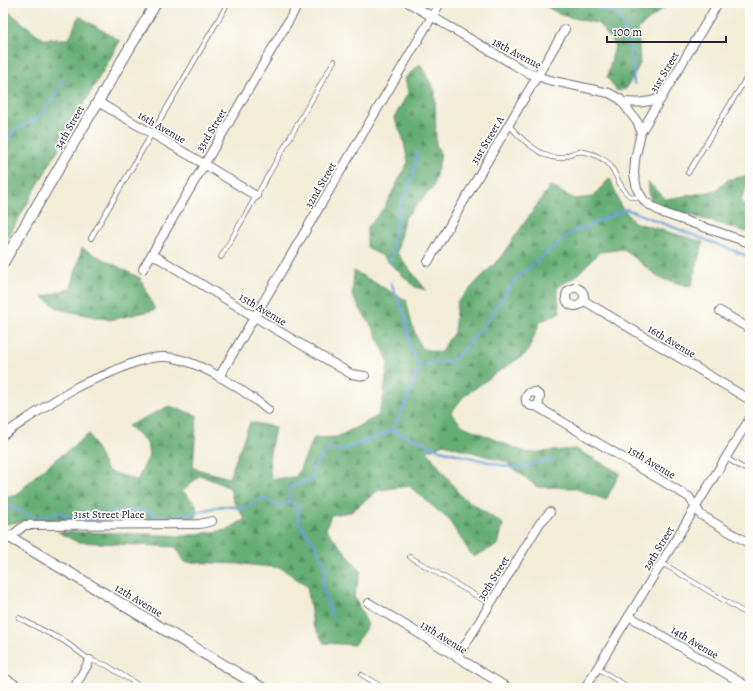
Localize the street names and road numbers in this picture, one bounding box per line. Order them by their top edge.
street label: 18th Avenue [490,34,544,73]
street label: 31st Street [646,49,683,96]
street label: 34th Street [51,102,88,152]
street label: 33rd Street [193,105,231,155]
street label: 16th Avenue [135,108,189,147]
street label: 31st Street A [467,113,508,167]
street label: 32nd Street [301,159,340,211]
street label: 15th Avenue [236,289,289,330]
street label: 16th Avenue [645,321,698,362]
street label: 15th Avenue [625,442,678,483]
street label: 31st Street Place [73,507,145,522]
street label: 29th Street [639,523,678,573]
street label: 30th Street [474,553,513,603]
street label: 12th Avenue [112,580,166,621]
street label: 13th Avenue [417,617,470,658]
street label: 14th Avenue [668,622,721,663]

